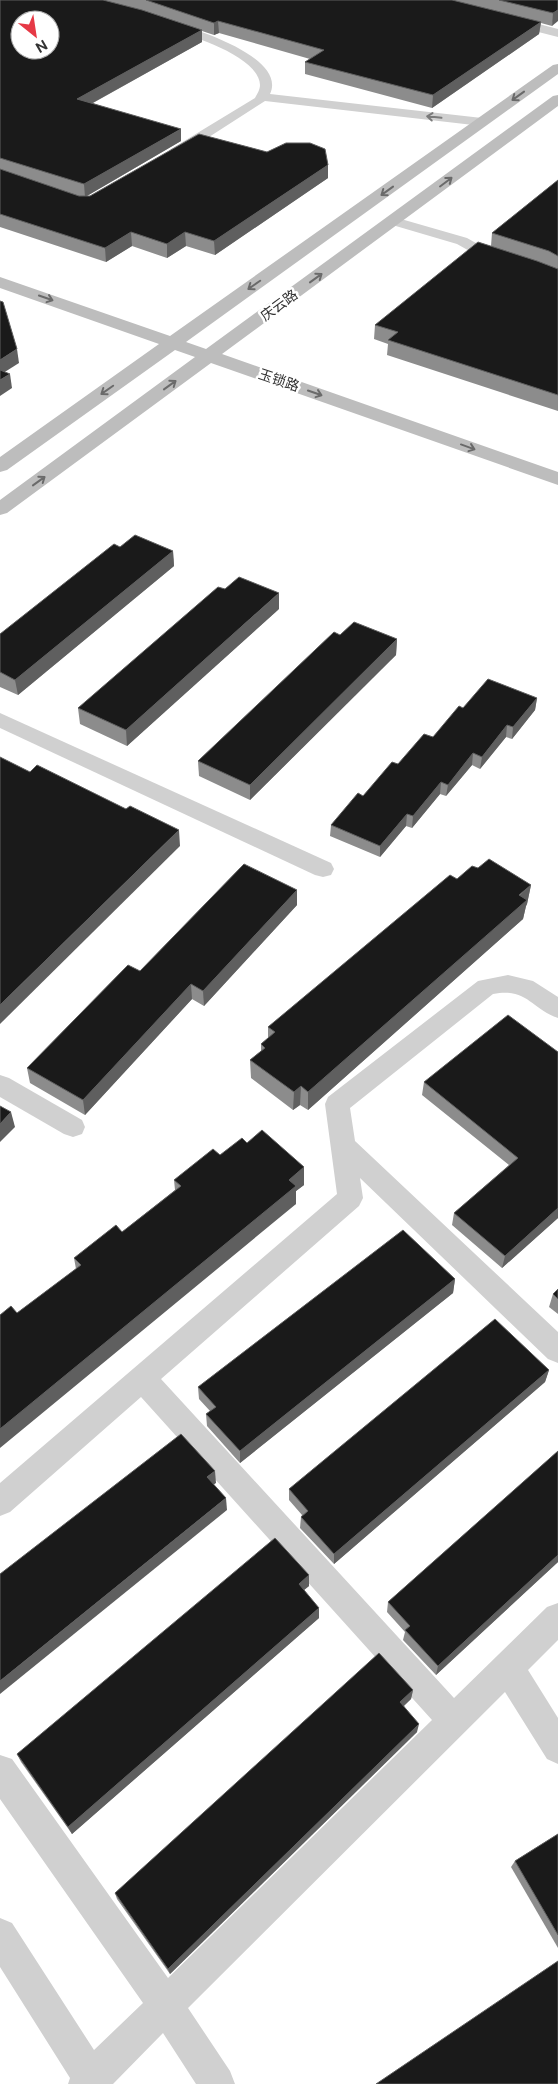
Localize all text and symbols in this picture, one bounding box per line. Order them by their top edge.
north arrow [10,10,60,60]
text: N [33,37,50,56]
one-way arrow [512,91,526,101]
one-way arrow [426,112,442,122]
one-way arrow [439,176,452,187]
one-way arrow [380,186,394,196]
one-way arrow [309,273,323,283]
one-way arrow [247,280,261,290]
street label: 庆云路 [257,286,301,324]
one-way arrow [38,294,53,303]
street label: 玉锁路 [257,366,301,394]
one-way arrow [163,379,176,390]
one-way arrow [101,385,115,395]
one-way arrow [306,388,322,398]
one-way arrow [460,443,475,452]
one-way arrow [32,475,45,486]

